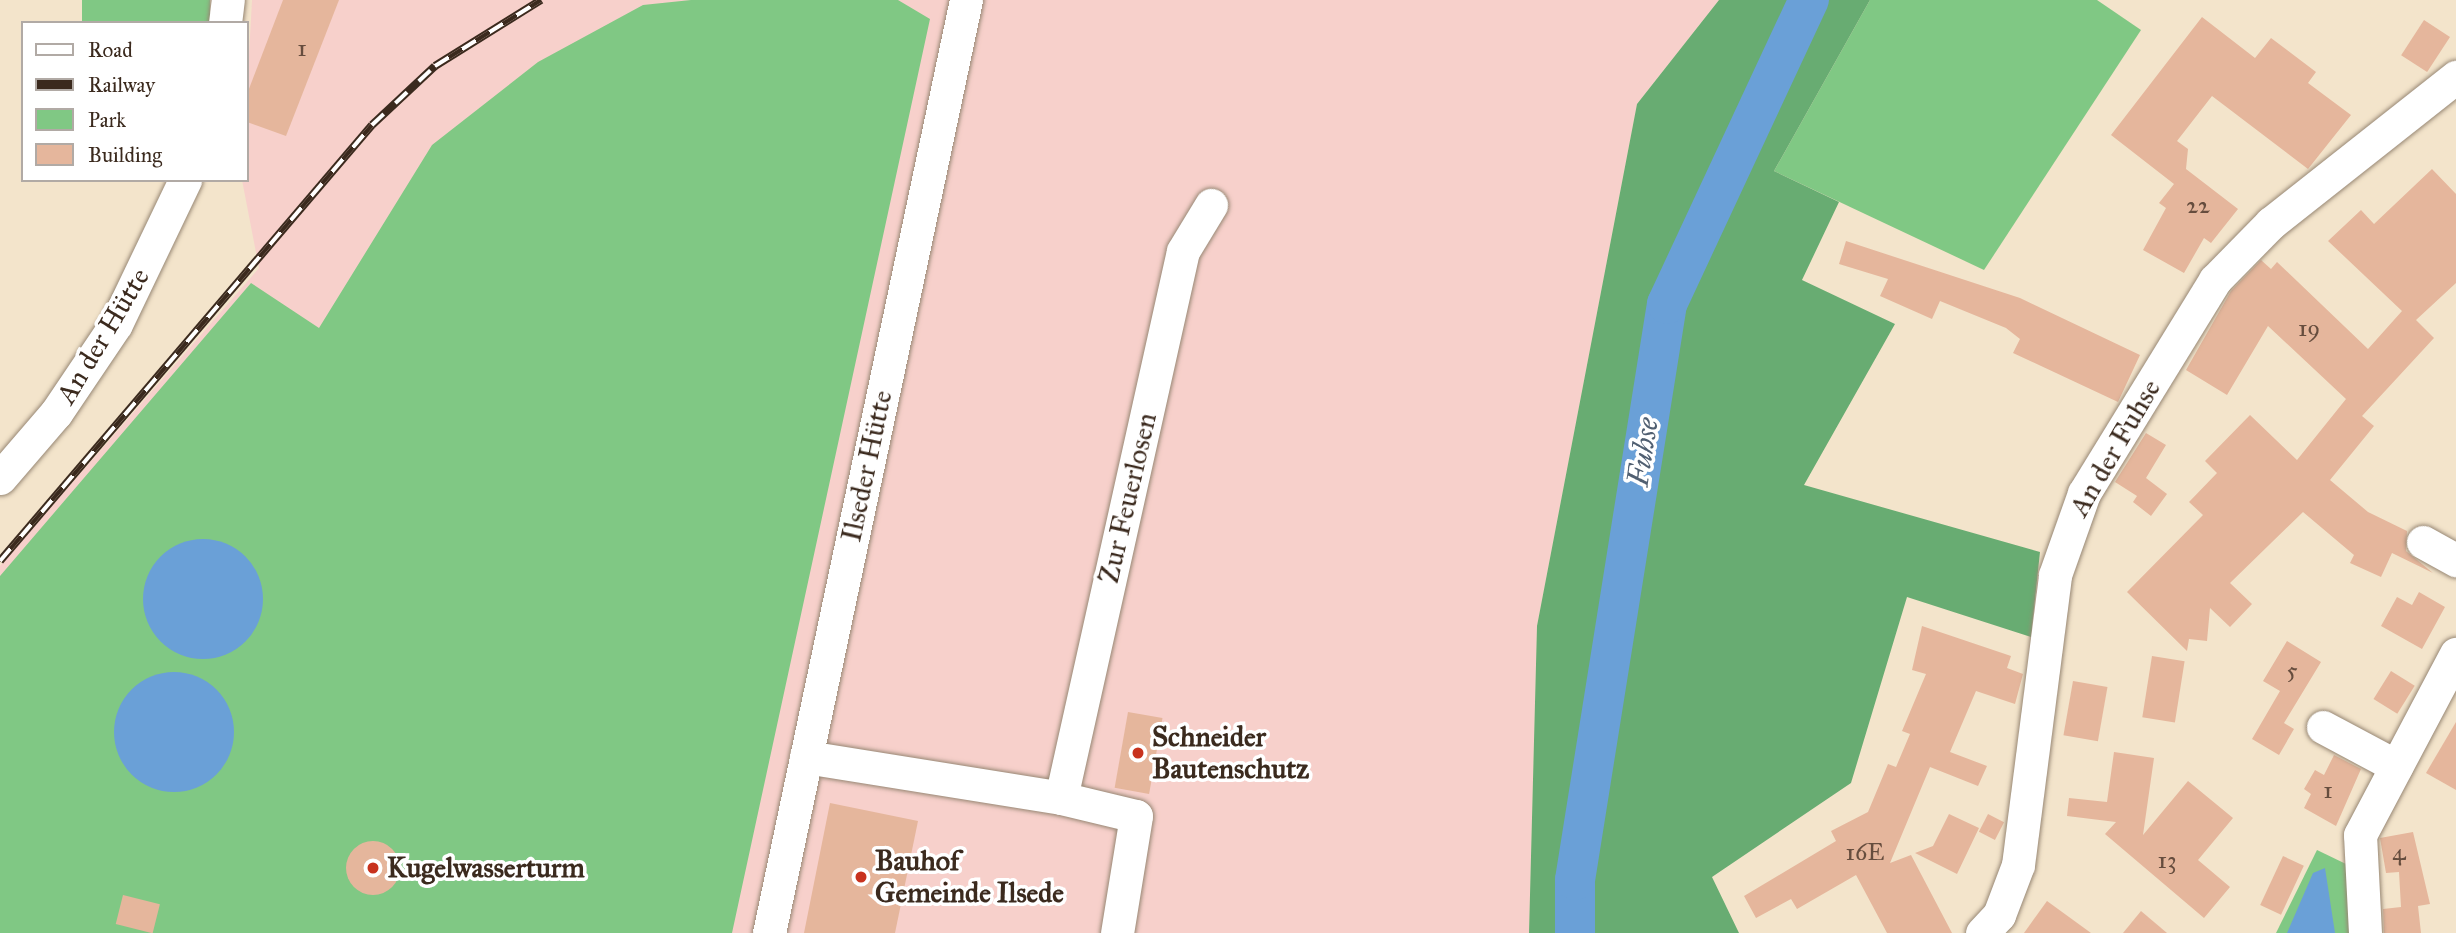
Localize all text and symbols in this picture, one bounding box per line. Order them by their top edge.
legend [21,21,248,182]
house number: 1 [297,35,307,63]
text: Road [88,37,133,63]
text: Railway [88,72,155,98]
text: Park [88,107,126,133]
text: Building [88,142,162,168]
house number: 22 [2186,192,2210,220]
street label: An der Hütte [49,262,157,410]
house number: 19 [2298,315,2320,343]
street label: An der Fuhse [2062,374,2168,522]
street label: Ilseder Hütte [835,387,899,545]
street label: Zur Feuerlosen [1092,409,1164,587]
water label: Fuhse [1620,415,1666,489]
house number: 5 [2286,657,2298,685]
place label: Schneider Bautenschutz [1152,720,1309,786]
marker: Schneider Bautenschutz [1130,745,1146,761]
house number: 1 [2323,777,2333,805]
house number: 16E [1846,839,1884,867]
house number: 4 [2392,839,2406,867]
place label: Bauhof Gemeinde Ilsede [875,844,1064,910]
house number: 13 [2157,847,2177,875]
place label: Kugelwasserturm [387,851,585,885]
marker: Kugelwasserturm [365,860,381,876]
marker: Bauhof Gemeinde Ilsede [853,869,869,885]

